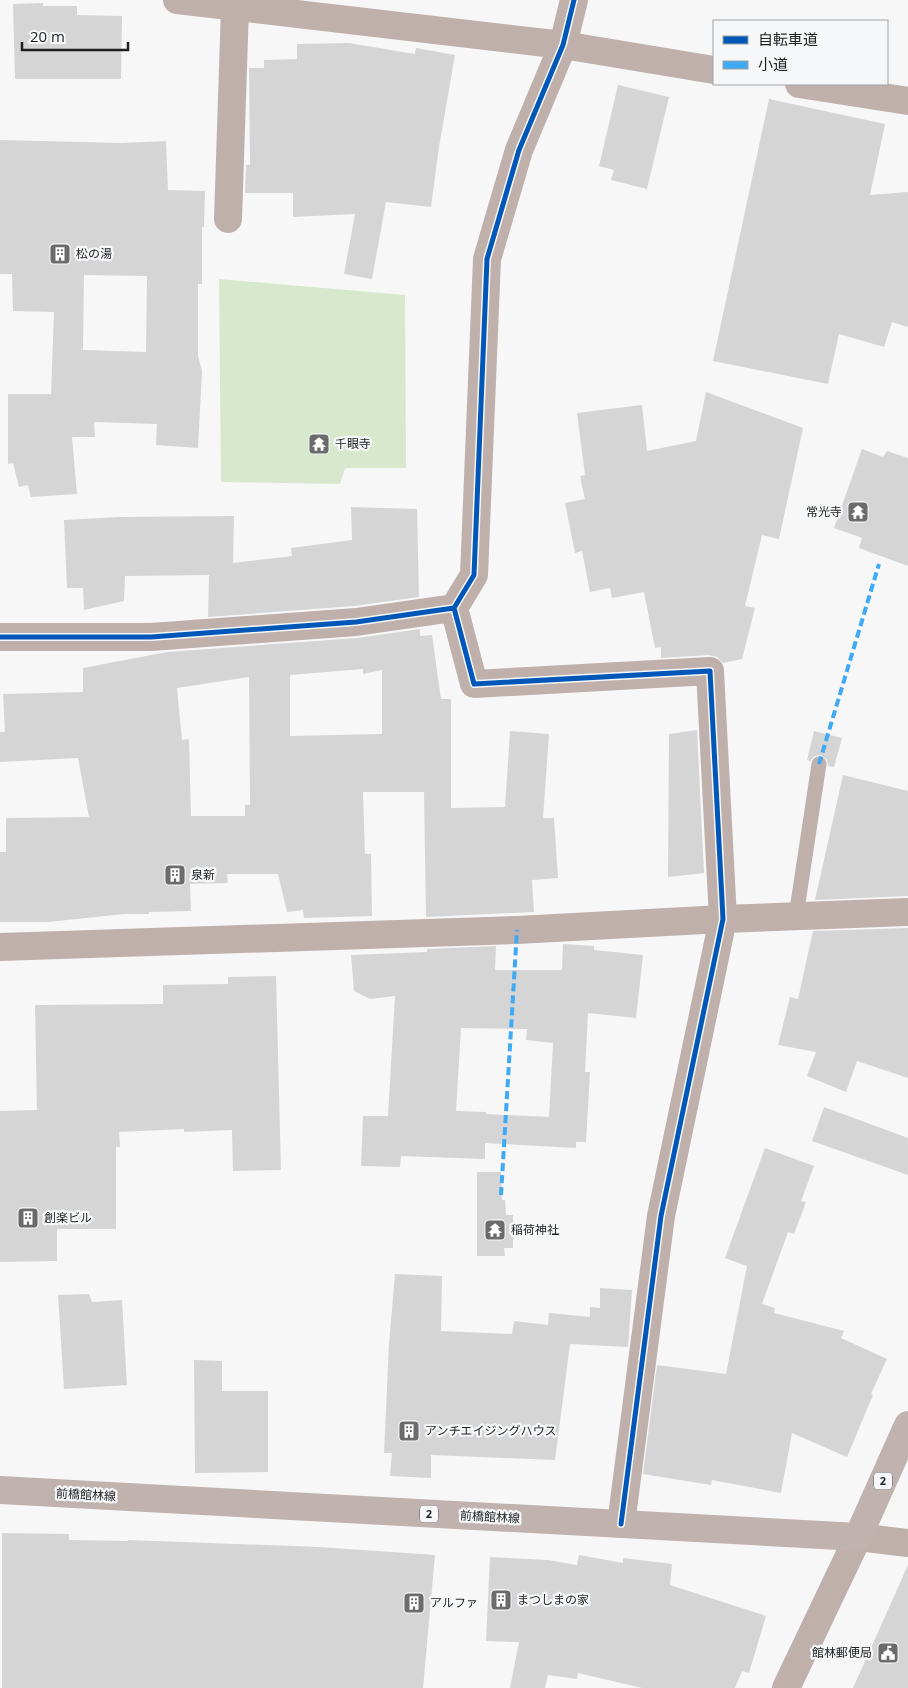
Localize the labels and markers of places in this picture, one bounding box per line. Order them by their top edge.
building icon: 松の湯 [48,242,72,266]
place label: 松の湯 [76,245,112,262]
temple icon: 千眼寺 [307,432,331,456]
place label: 千眼寺 [335,435,371,452]
temple icon: 常光寺 [846,500,870,524]
place label: 常光寺 [806,503,842,520]
building icon: 泉新 [163,863,187,887]
place label: 泉新 [191,866,215,883]
building icon: 創楽ビル [16,1206,40,1230]
place label: 創楽ビル [44,1209,92,1226]
temple icon: 稲荷神社 [483,1218,507,1242]
place label: 稲荷神社 [511,1221,559,1238]
building icon: アンチエイジングハウス [397,1419,421,1443]
place label: アンチエイジングハウス [425,1422,557,1439]
building icon: まつしまの家 [489,1588,513,1612]
building icon: アルファ [402,1591,426,1615]
place label: まつしまの家 [517,1591,589,1608]
place label: アルファ [430,1594,478,1611]
public building icon: 館林郵便局 [876,1641,900,1665]
place label: 館林郵便局 [812,1644,872,1661]

